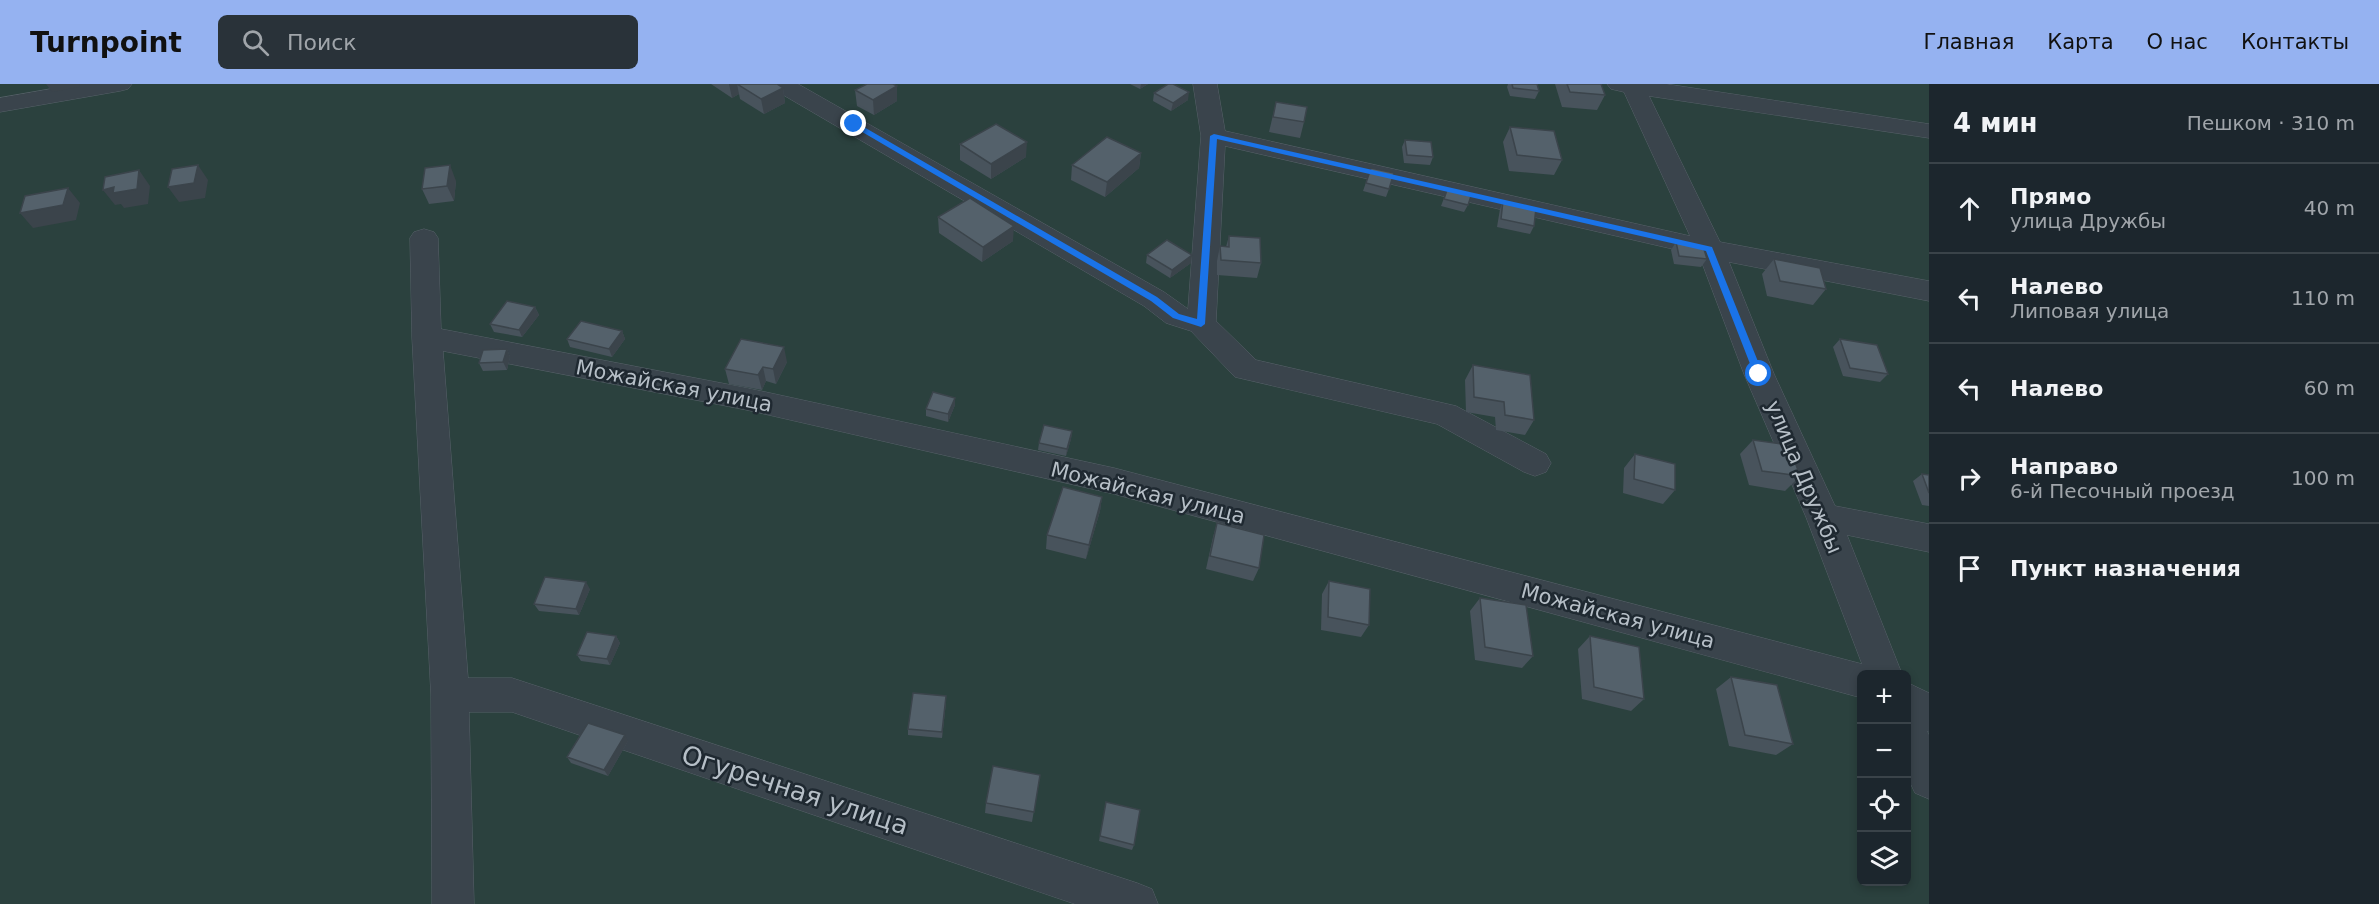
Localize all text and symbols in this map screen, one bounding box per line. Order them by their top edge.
search box [218,15,638,69]
text: Turnpoint [30,26,182,59]
icon: search [239,26,272,59]
text: Поиск [287,30,357,55]
text: Главная [1924,30,2014,54]
text: Карта [2047,30,2114,54]
text: О нас [2147,30,2208,54]
text: Контакты [2241,30,2349,54]
text: 4 мин [1953,108,2038,138]
route end [840,110,866,136]
text: Пешком · 310 m [2187,111,2355,135]
text: Прямо [2010,184,2091,209]
icon: ahead [1953,192,1986,225]
text: 40 m [2304,196,2355,220]
text: улица Дружбы [2010,209,2166,233]
text: Налево [2010,274,2103,299]
icon: left [1953,282,1986,315]
text: 110 m [2291,286,2355,310]
text: Липовая улица [2010,299,2169,323]
street label: Можайская улица [574,355,774,417]
route start [1745,360,1771,386]
icon: left [1953,372,1986,405]
text: Налево [2010,376,2103,401]
text: 60 m [2304,376,2355,400]
street label: улица Дружбы [1761,397,1847,557]
text: Направо [2010,454,2118,479]
street label: Можайская улица [1048,457,1248,529]
icon: right [1953,462,1986,495]
text: 100 m [2291,466,2355,490]
text: 6-й Песочный проезд [2010,479,2235,503]
icon: arrive [1953,552,1986,585]
text: Пункт назначения [2010,556,2241,581]
street label: Можайская улица [1519,579,1717,653]
map controls [1857,670,1911,886]
button: + [1857,670,1911,724]
button: − [1857,724,1911,778]
street label: Огуречная улица [678,739,912,841]
button: locate [1857,778,1911,832]
button: layers [1857,832,1911,886]

